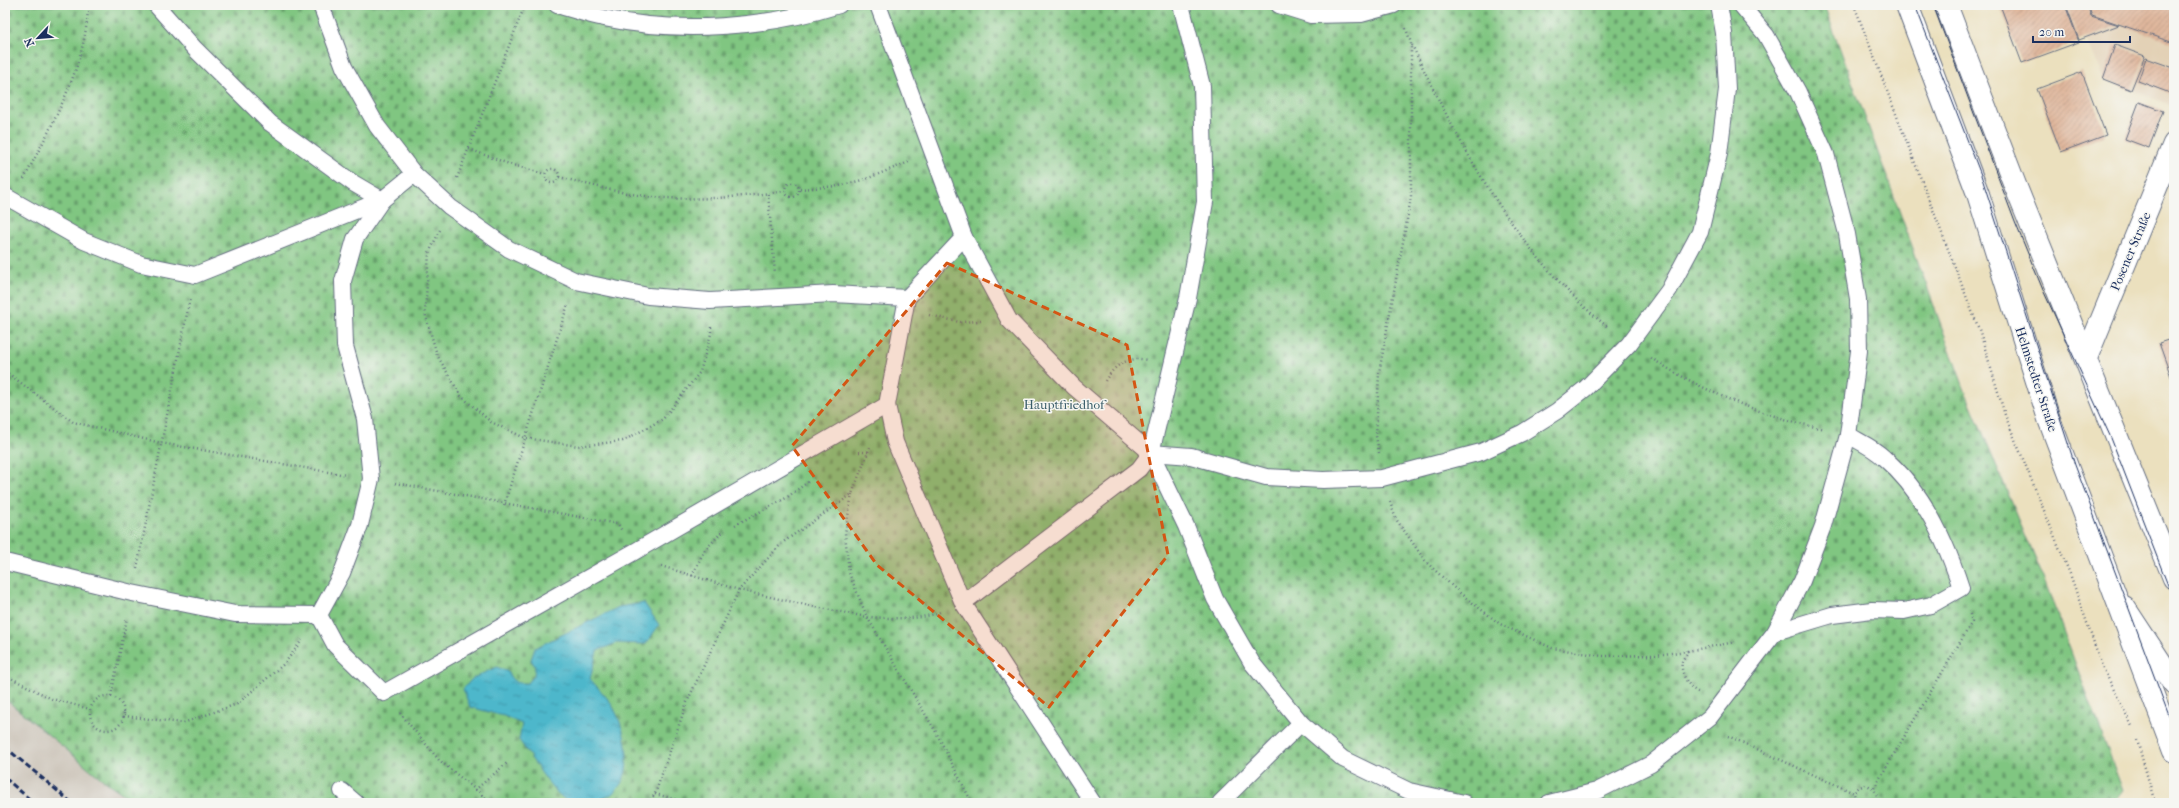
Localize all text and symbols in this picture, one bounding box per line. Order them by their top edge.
north arrow [18,18,58,58]
scale bar [2033,18,2130,44]
text: 20 m [2039,25,2064,39]
text: N [22,35,37,49]
street label: Posener Straße [2107,209,2154,293]
street label: Helmstedter Straße [2012,325,2061,434]
park label: Hauptfriedhof [1024,397,1107,412]

